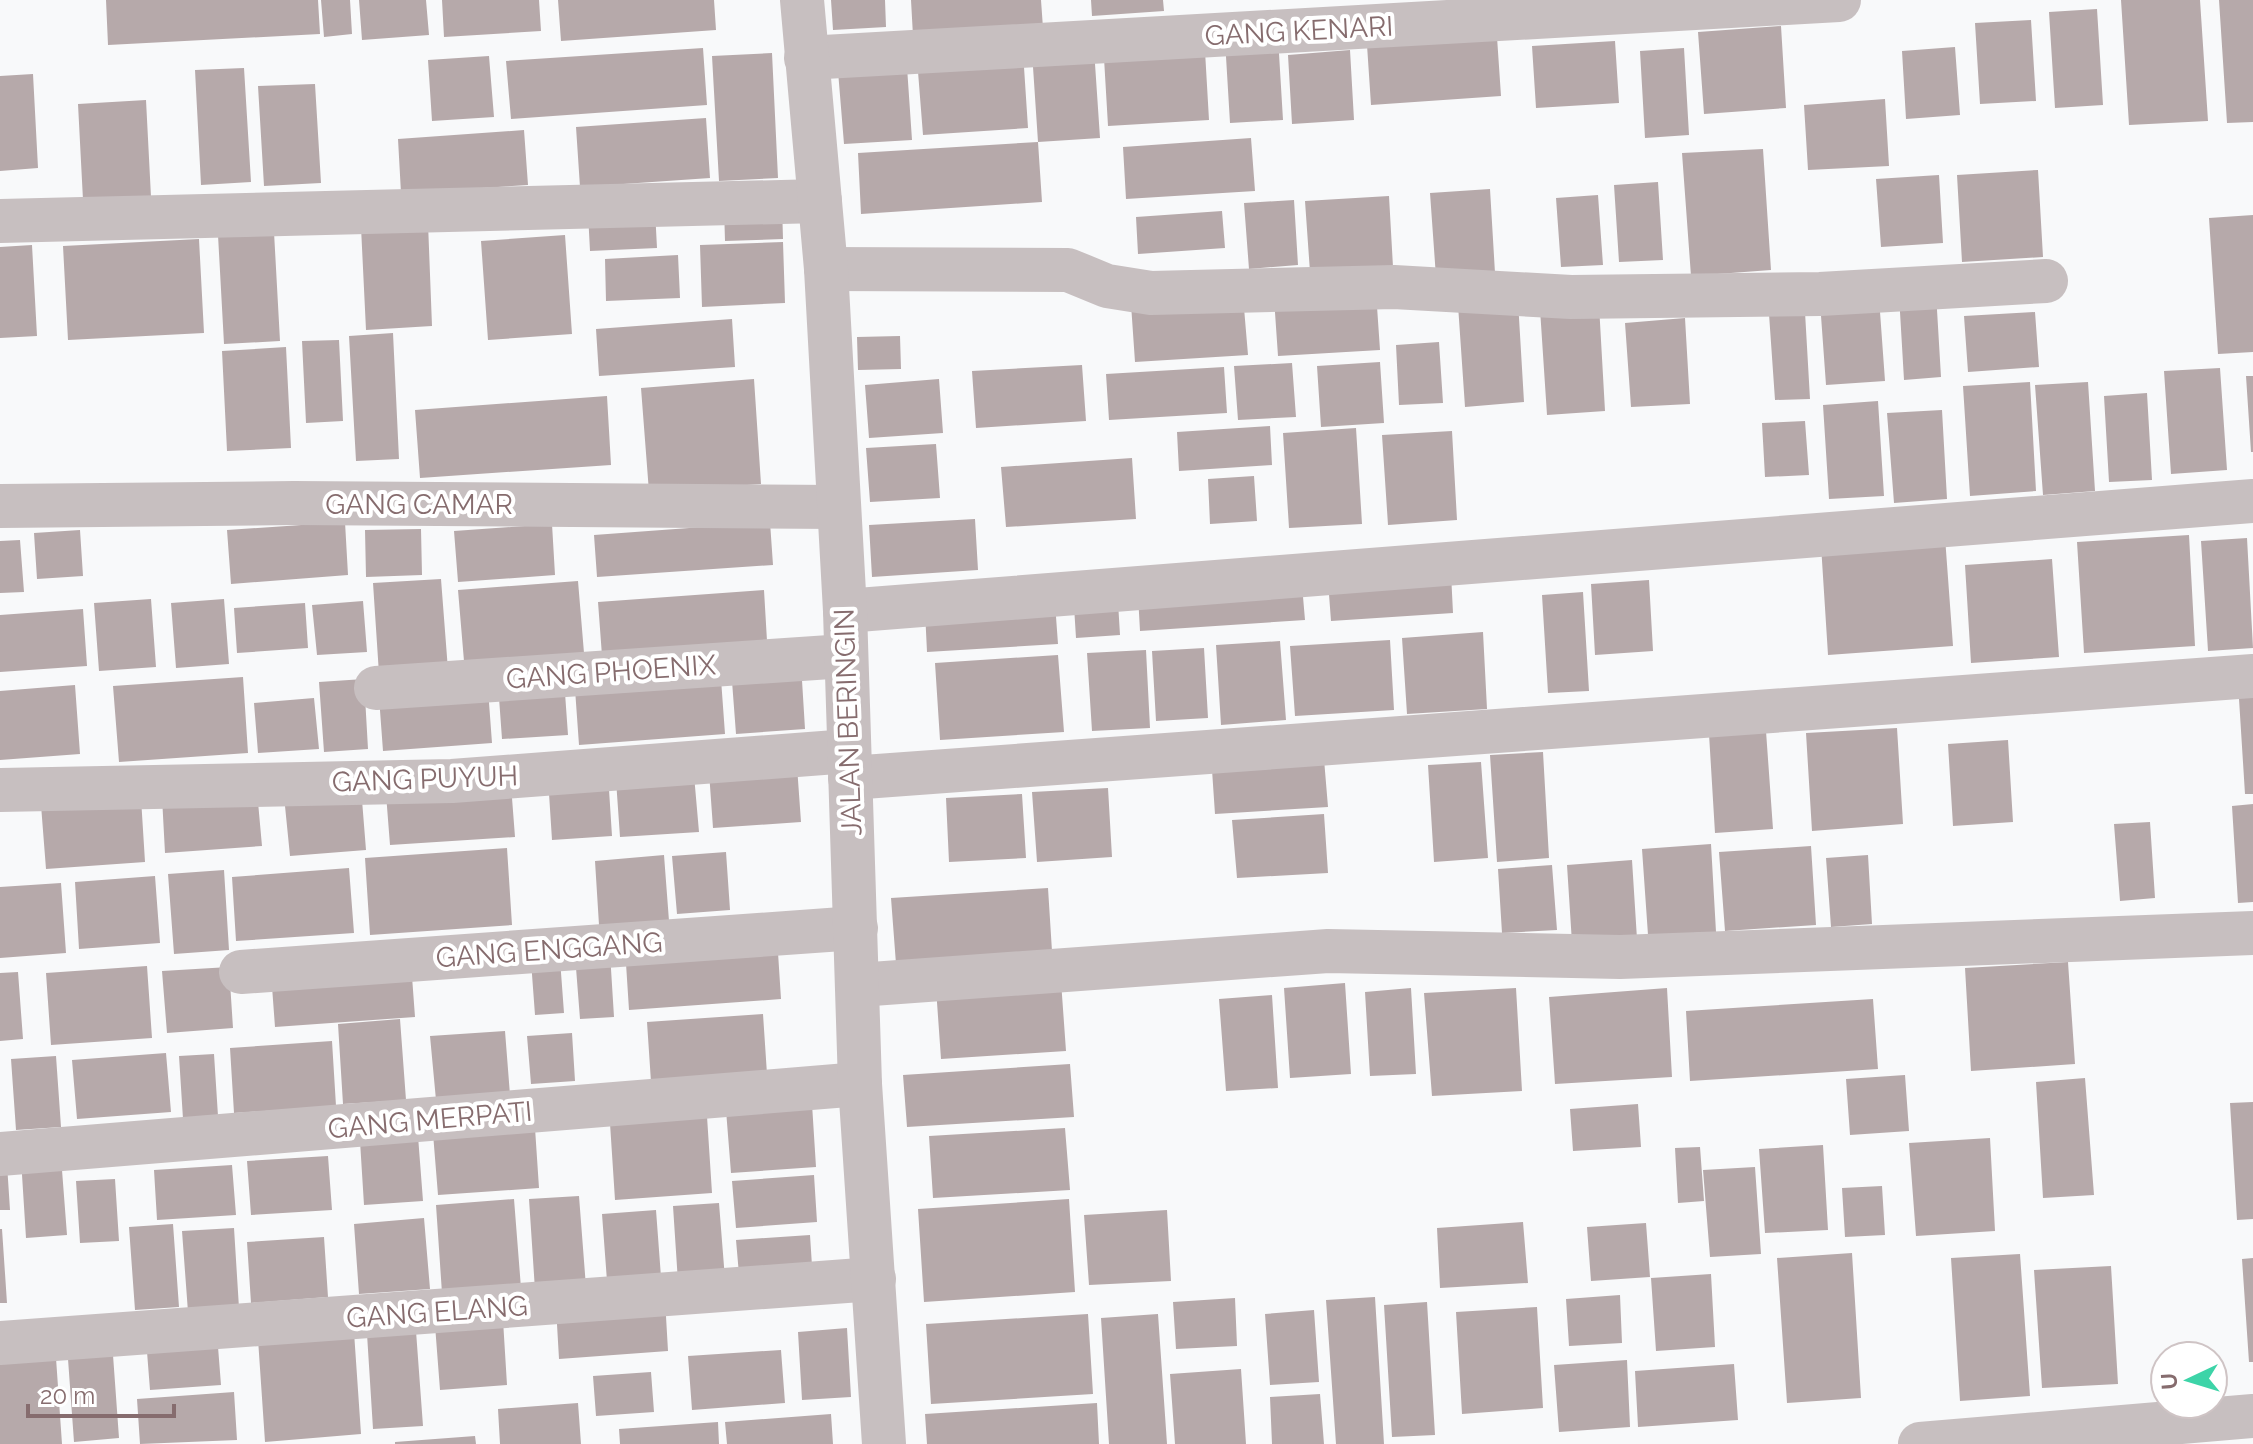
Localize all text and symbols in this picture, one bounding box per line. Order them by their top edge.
street label: GANG KENARI [1204,10,1394,52]
street label: GANG CAMAR [325,488,513,521]
street label: JALAN BERINGIN [828,608,868,836]
street label: GANG PHOENIX [505,648,717,696]
street label: GANG PUYUH [331,759,519,799]
street label: GANG ENGGANG [435,926,663,974]
street label: GANG MERPATI [327,1095,533,1145]
street label: GANG ELANG [345,1289,529,1335]
north arrow [2149,1340,2229,1420]
scale bar [28,1368,174,1418]
text: U [2156,1372,2183,1391]
text: 20 m [40,1381,95,1410]

